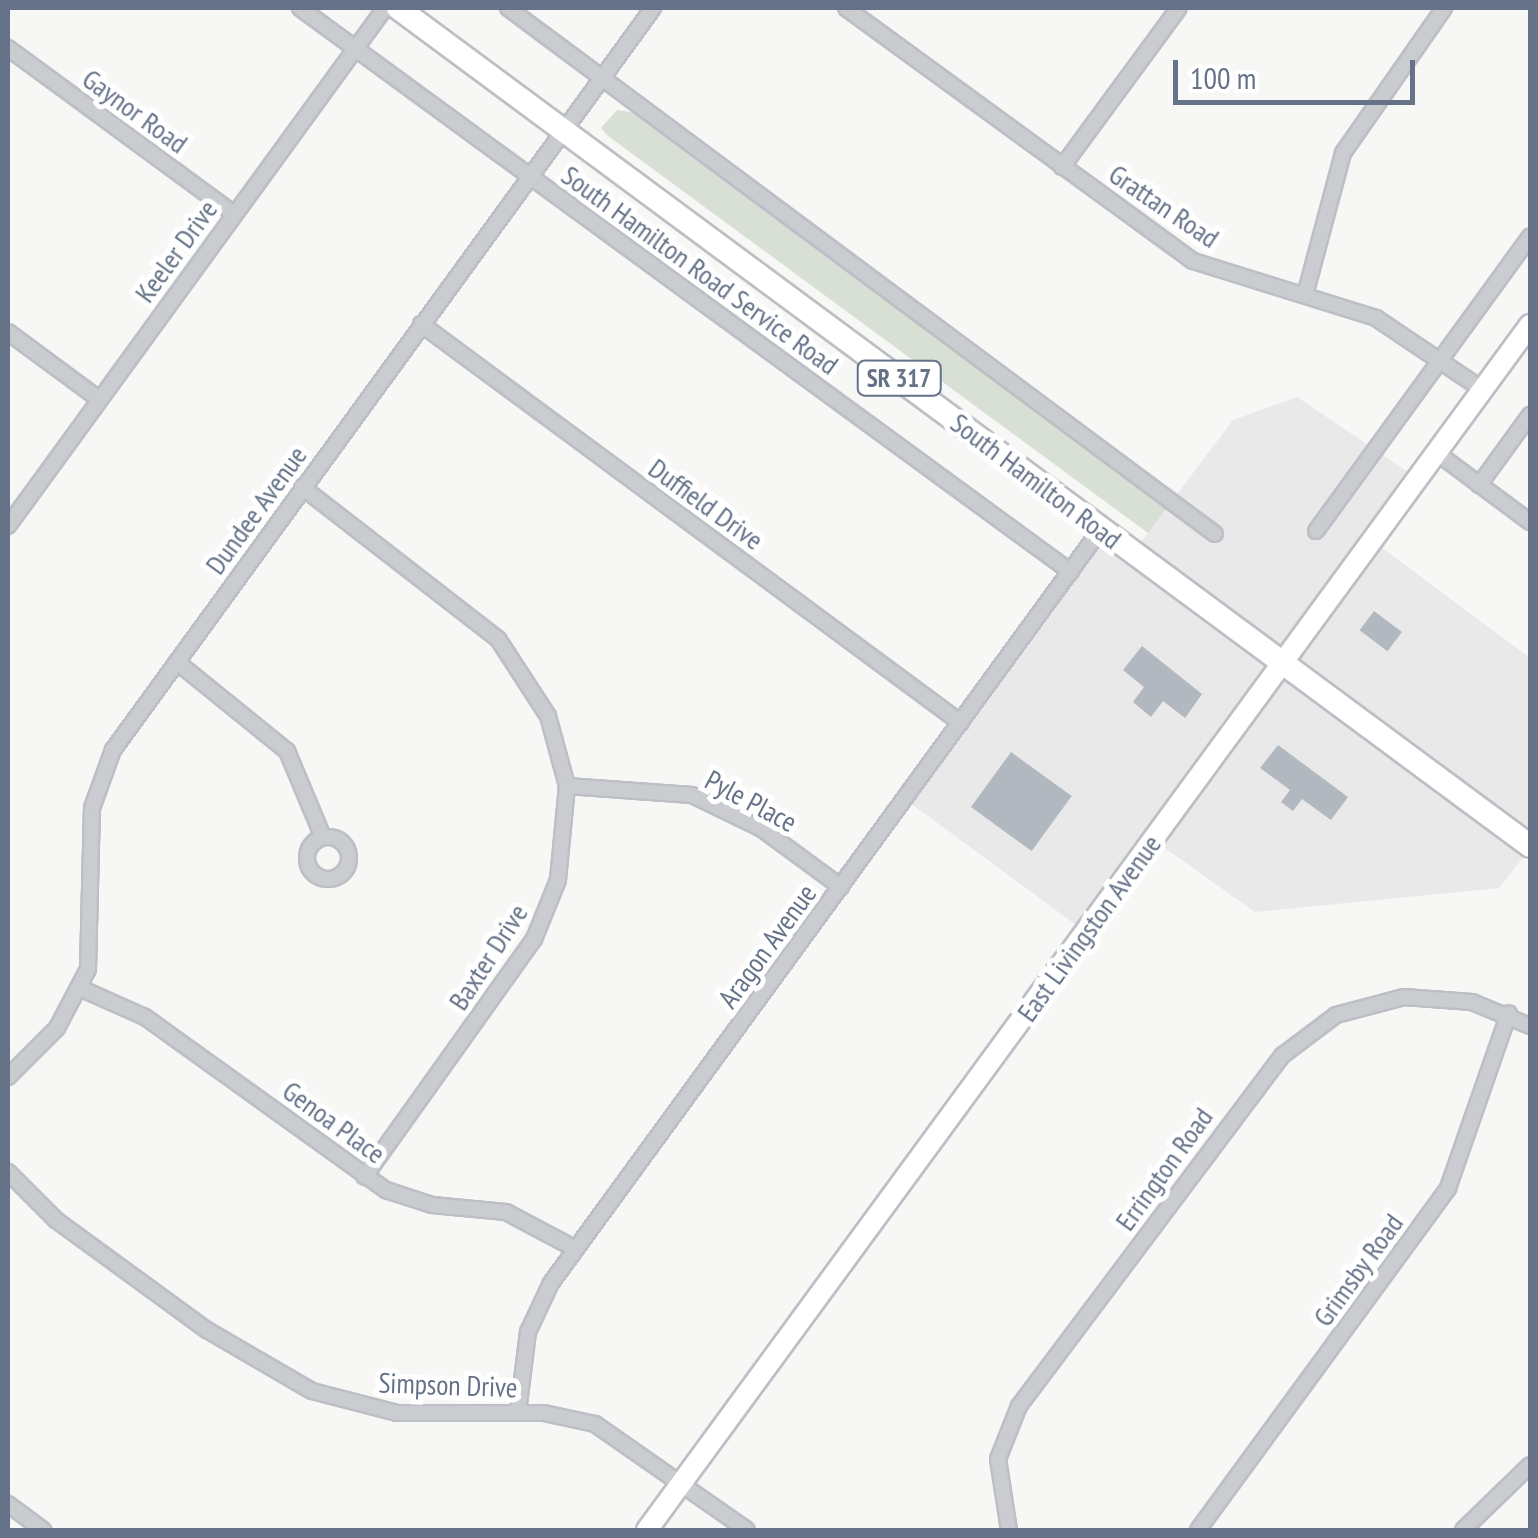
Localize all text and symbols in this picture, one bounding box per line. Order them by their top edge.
scale bar [1178,40,1420,102]
text: 100 m [1190,58,1256,97]
street label: Gaynor Road [76,62,194,160]
street label: Grattan Road [1103,157,1225,255]
street label: South Hamilton Road Service Road [555,158,845,382]
street label: Keeler Drive [128,193,224,309]
road number: SR 317 [856,358,942,398]
street label: South Hamilton Road [944,406,1128,556]
street label: Dundee Avenue [198,439,314,581]
street label: Duffield Drive [642,451,770,557]
street label: Pyle Place [700,763,802,839]
street label: East Livingston Avenue [1010,828,1168,1028]
street label: Aragon Avenue [711,877,823,1015]
street label: Baxter Drive [441,898,535,1016]
street label: Genoa Place [276,1074,392,1170]
street label: Errington Road [1108,1101,1220,1237]
street label: Grimsby Road [1306,1207,1410,1333]
street label: Simpson Drive [378,1366,518,1404]

